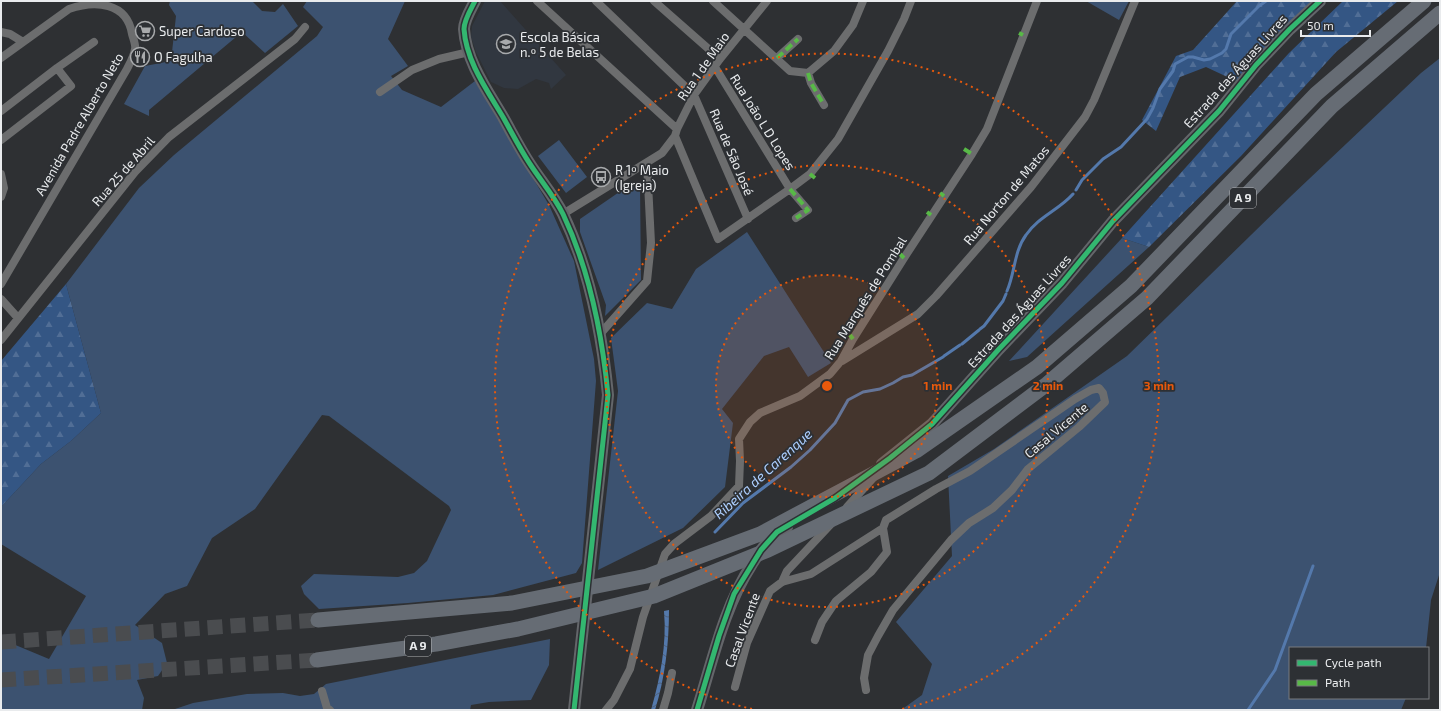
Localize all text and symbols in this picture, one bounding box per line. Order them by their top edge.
street label: Estrada das Águas Livres [1179,10,1290,131]
scale bar [1301,12,1370,38]
text: 50 m [1307,18,1334,32]
supermarket icon: Super Cardoso [134,20,156,42]
place label: Super Cardoso [159,23,245,39]
place label: Escola Básica n.º 5 de Belas [520,29,600,60]
street label: Rua 1 de Maio [673,29,733,103]
school or university icon: Escola Básica n.º 5 de Belas [495,33,517,55]
restaurant icon: O Fagulha [129,46,151,68]
place label: O Fagulha [154,49,213,65]
street label: Avenida Padre Alberto Neto [32,50,126,198]
street label: Rua João L D Lopes [727,71,799,173]
street label: Rua de São José [707,106,757,198]
street label: Rua 25 de Abril [88,133,158,209]
street label: Rua Norton de Matos [960,142,1052,248]
place label: R 1º Maio (Igreja) [615,162,669,193]
bus stop icon: R 1º Maio (Igreja) [590,166,612,188]
road number: A 9 [1230,188,1256,208]
street label: Rua Marquês de Pombal [820,233,910,363]
street label: Estrada das Águas Livres [963,250,1074,371]
text: 1 min [924,378,952,392]
text: 2 min [1033,378,1063,392]
text: 3 min [1144,378,1174,392]
centre of rings [820,379,834,393]
street label: Casal Vicente [1021,399,1091,461]
water label: Ribeira de Carenque [710,425,816,522]
street label: Casal Vicente [721,590,763,670]
road number: A 9 [405,636,431,656]
legend [1289,647,1429,699]
text: Cycle path [1325,655,1382,669]
text: Path [1325,675,1350,689]

